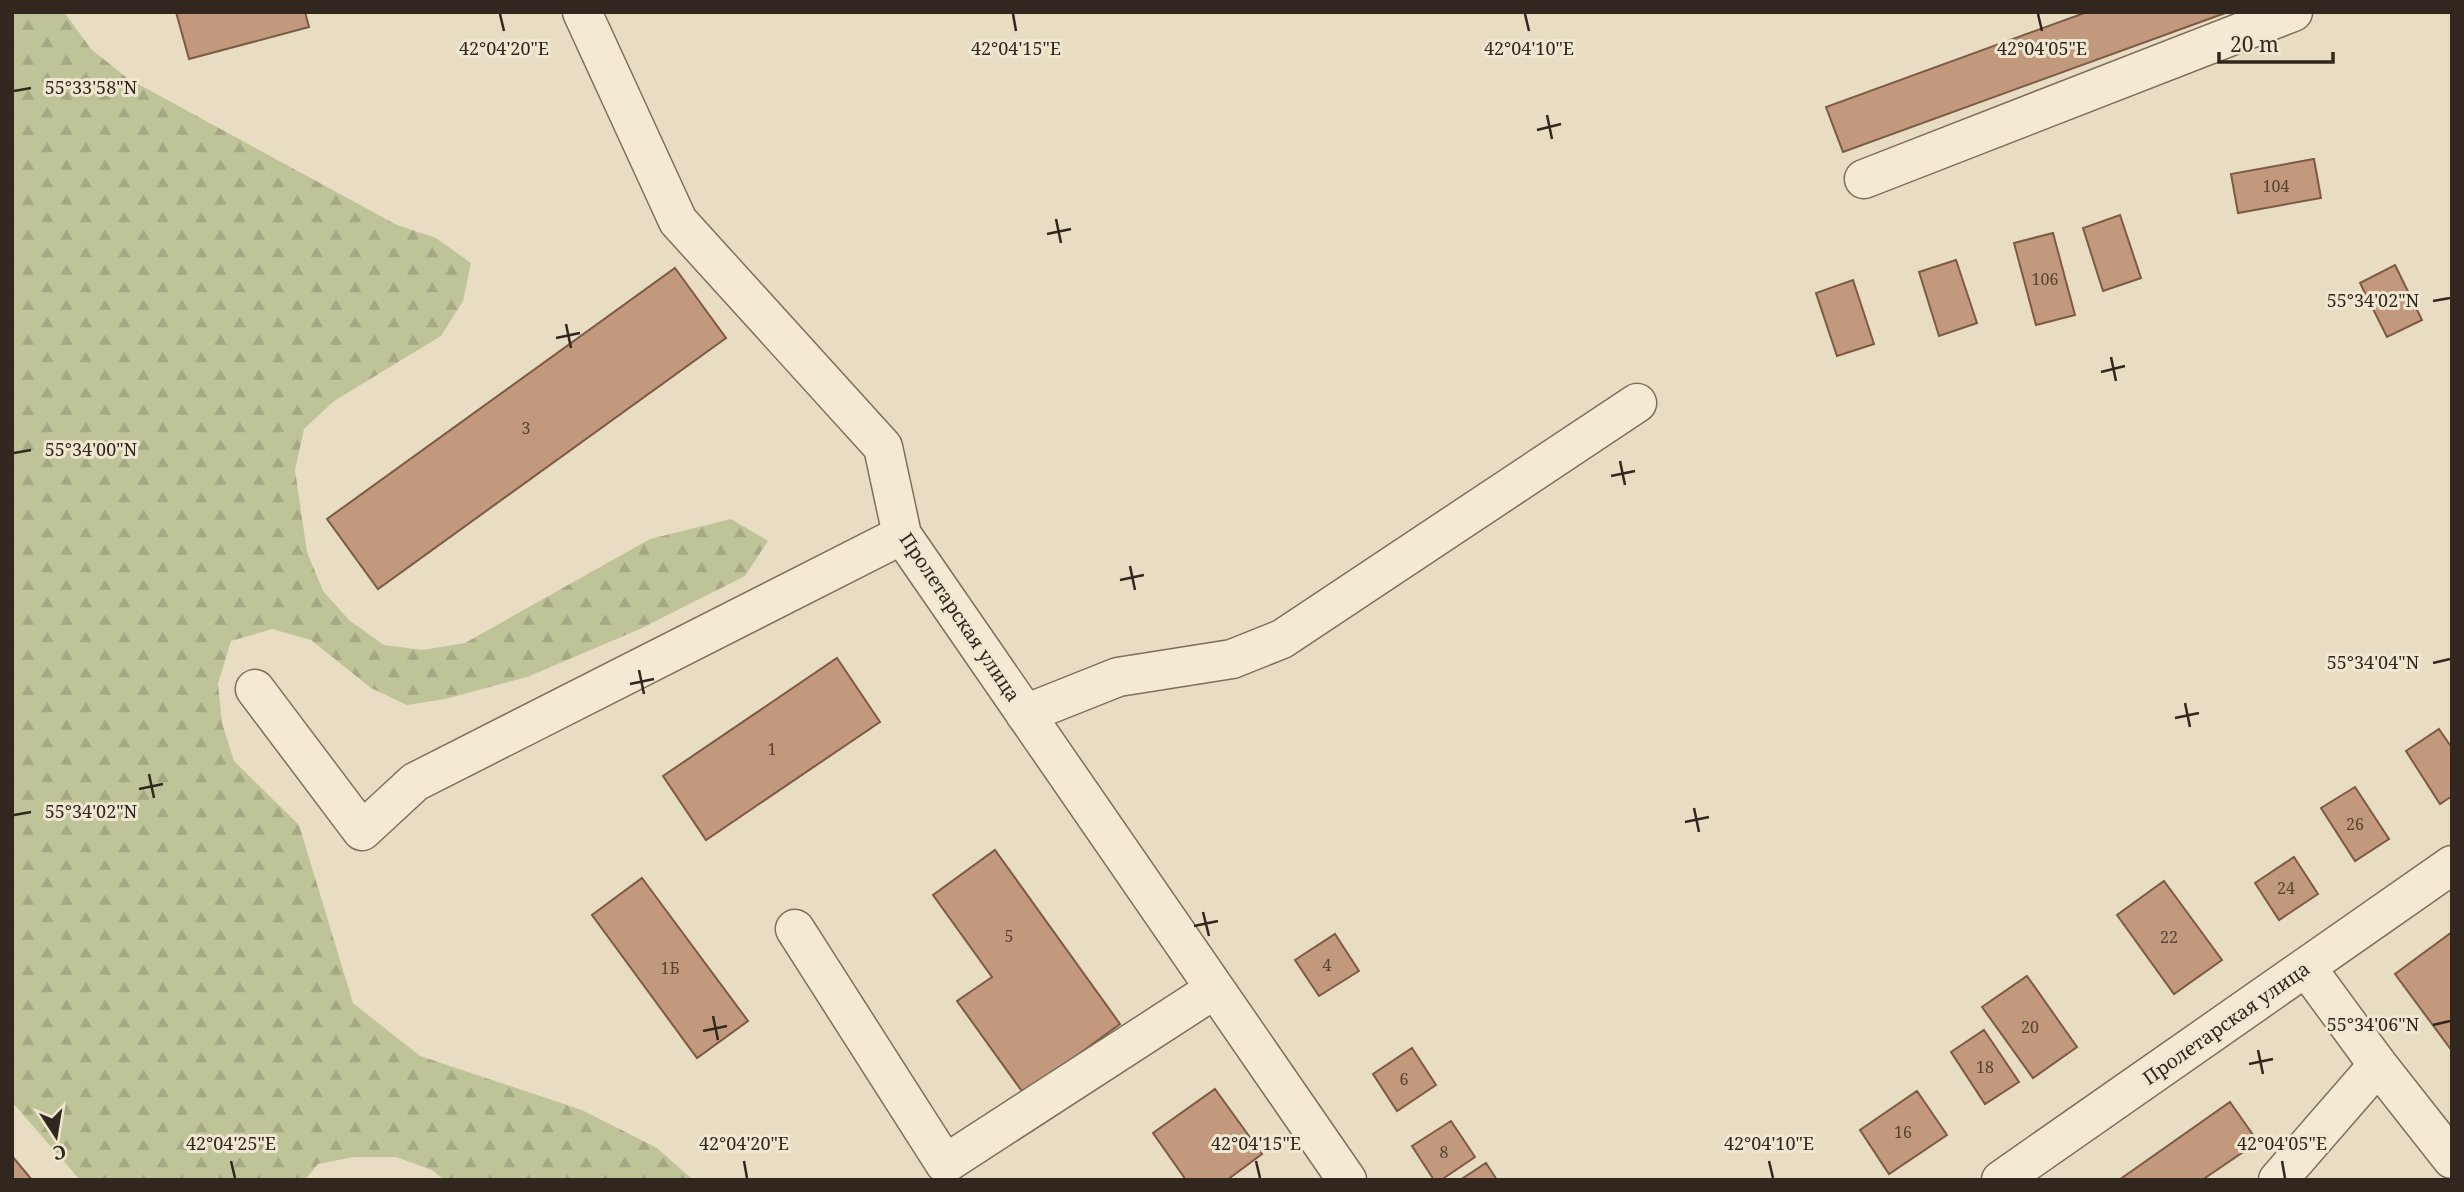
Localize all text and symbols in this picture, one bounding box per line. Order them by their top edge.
scale bar [2219,21,2333,65]
text: 20 m [2230,30,2279,58]
text: 42°04'20"E [459,36,549,60]
text: 42°04'15"E [971,36,1061,60]
text: 42°04'10"E [1484,36,1574,60]
text: 42°04'05"E [1997,36,2087,60]
text: 55°33'58"N [45,75,138,99]
house number: 104 [2263,175,2289,197]
house number: 106 [2032,268,2058,290]
text: 55°34'02"N [2327,288,2420,312]
house number: 3 [522,417,531,439]
text: 55°34'00"N [45,437,138,461]
street label: Пролетарская улица [894,527,1026,707]
text: 55°34'04"N [2327,650,2420,674]
house number: 1 [768,738,776,760]
text: 55°34'02"N [45,799,138,823]
house number: 26 [2346,813,2364,835]
house number: 24 [2277,877,2295,899]
house number: 5 [1005,925,1013,947]
house number: 22 [2160,926,2178,948]
house number: 4 [1323,954,1332,976]
street label: Пролетарская улица [2137,955,2315,1091]
house number: 1Б [660,957,680,979]
text: 55°34'06"N [2327,1012,2420,1036]
house number: 20 [2021,1016,2039,1038]
house number: 18 [1976,1056,1994,1078]
house number: 6 [1400,1068,1409,1090]
north arrow [21,1101,91,1171]
house number: 16 [1894,1121,1912,1143]
text: 42°04'25"E [186,1131,276,1155]
text: 42°04'20"E [699,1131,789,1155]
text: 42°04'15"E [1211,1131,1301,1155]
text: 42°04'10"E [1724,1131,1814,1155]
text: 42°04'05"E [2237,1131,2327,1155]
text: С [51,1139,68,1167]
house number: 8 [1440,1141,1449,1163]

